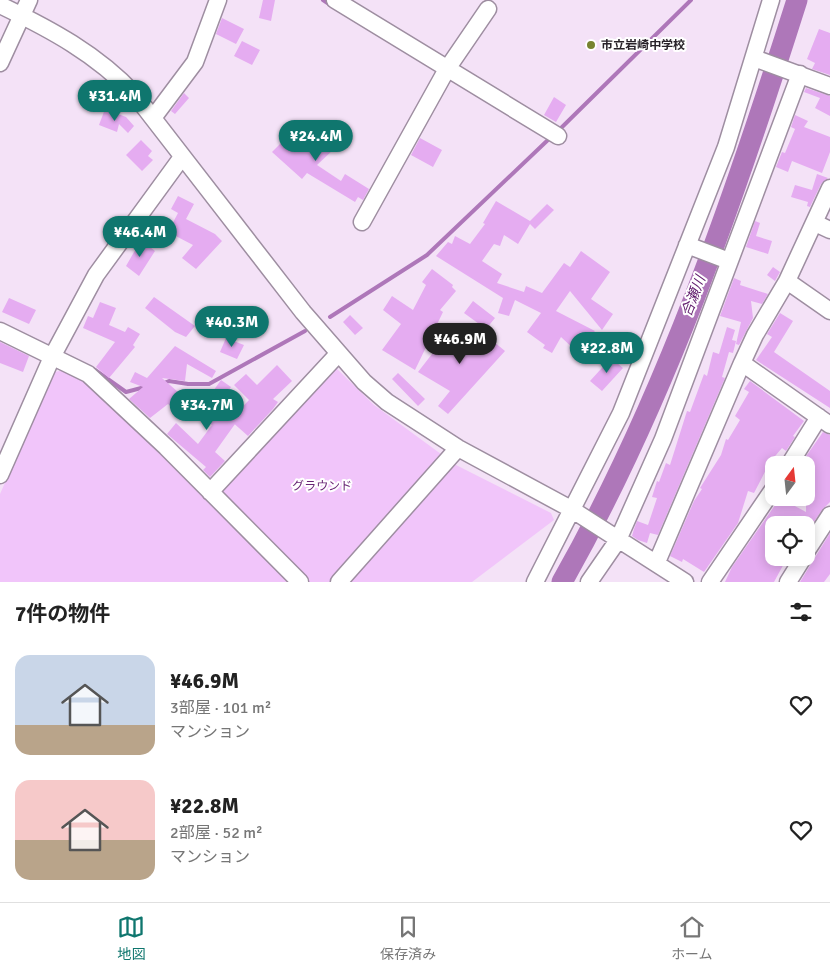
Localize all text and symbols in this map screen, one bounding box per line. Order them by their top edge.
place label: 市立岩崎中学校 [601,38,685,53]
marker: 市立岩崎中学校 [585,39,597,51]
pin: ¥31.4M [74,80,156,122]
text: ¥31.4M [89,86,141,106]
pin: ¥24.4M [275,120,357,162]
text: ¥24.4M [290,126,342,146]
pin: ¥46.4M [99,216,181,258]
text: ¥46.4M [114,222,166,242]
water label: 合瀬川 [678,272,710,319]
pin: ¥40.3M [191,306,273,348]
text: ¥40.3M [206,312,258,332]
pin: ¥46.9M [419,322,501,365]
text: ¥46.9M [434,329,486,349]
pin: ¥22.8M [566,332,648,374]
text: ¥22.8M [581,338,633,358]
pin: ¥34.7M [166,388,248,431]
text: ¥34.7M [181,395,233,415]
north arrow [765,456,815,506]
map controls [765,456,815,566]
park label: グラウンド [292,479,352,494]
button: locate [765,516,815,566]
icon: filters [787,598,815,626]
text: 7件の物件 [15,601,110,627]
text: ¥46.9M [170,668,239,694]
icon: home [55,675,115,735]
icon: heart [787,691,815,719]
text: 3部屋 · 101 m² [170,698,271,718]
text: マンション [170,722,250,742]
text: ¥22.8M [170,793,239,819]
icon: home [55,800,115,860]
icon: heart [787,816,815,844]
text: 2部屋 · 52 m² [170,823,263,843]
text: マンション [170,847,250,867]
tab: 地図 [117,913,145,963]
tab: 保存済み [380,913,436,963]
tab: ホーム [671,913,713,963]

